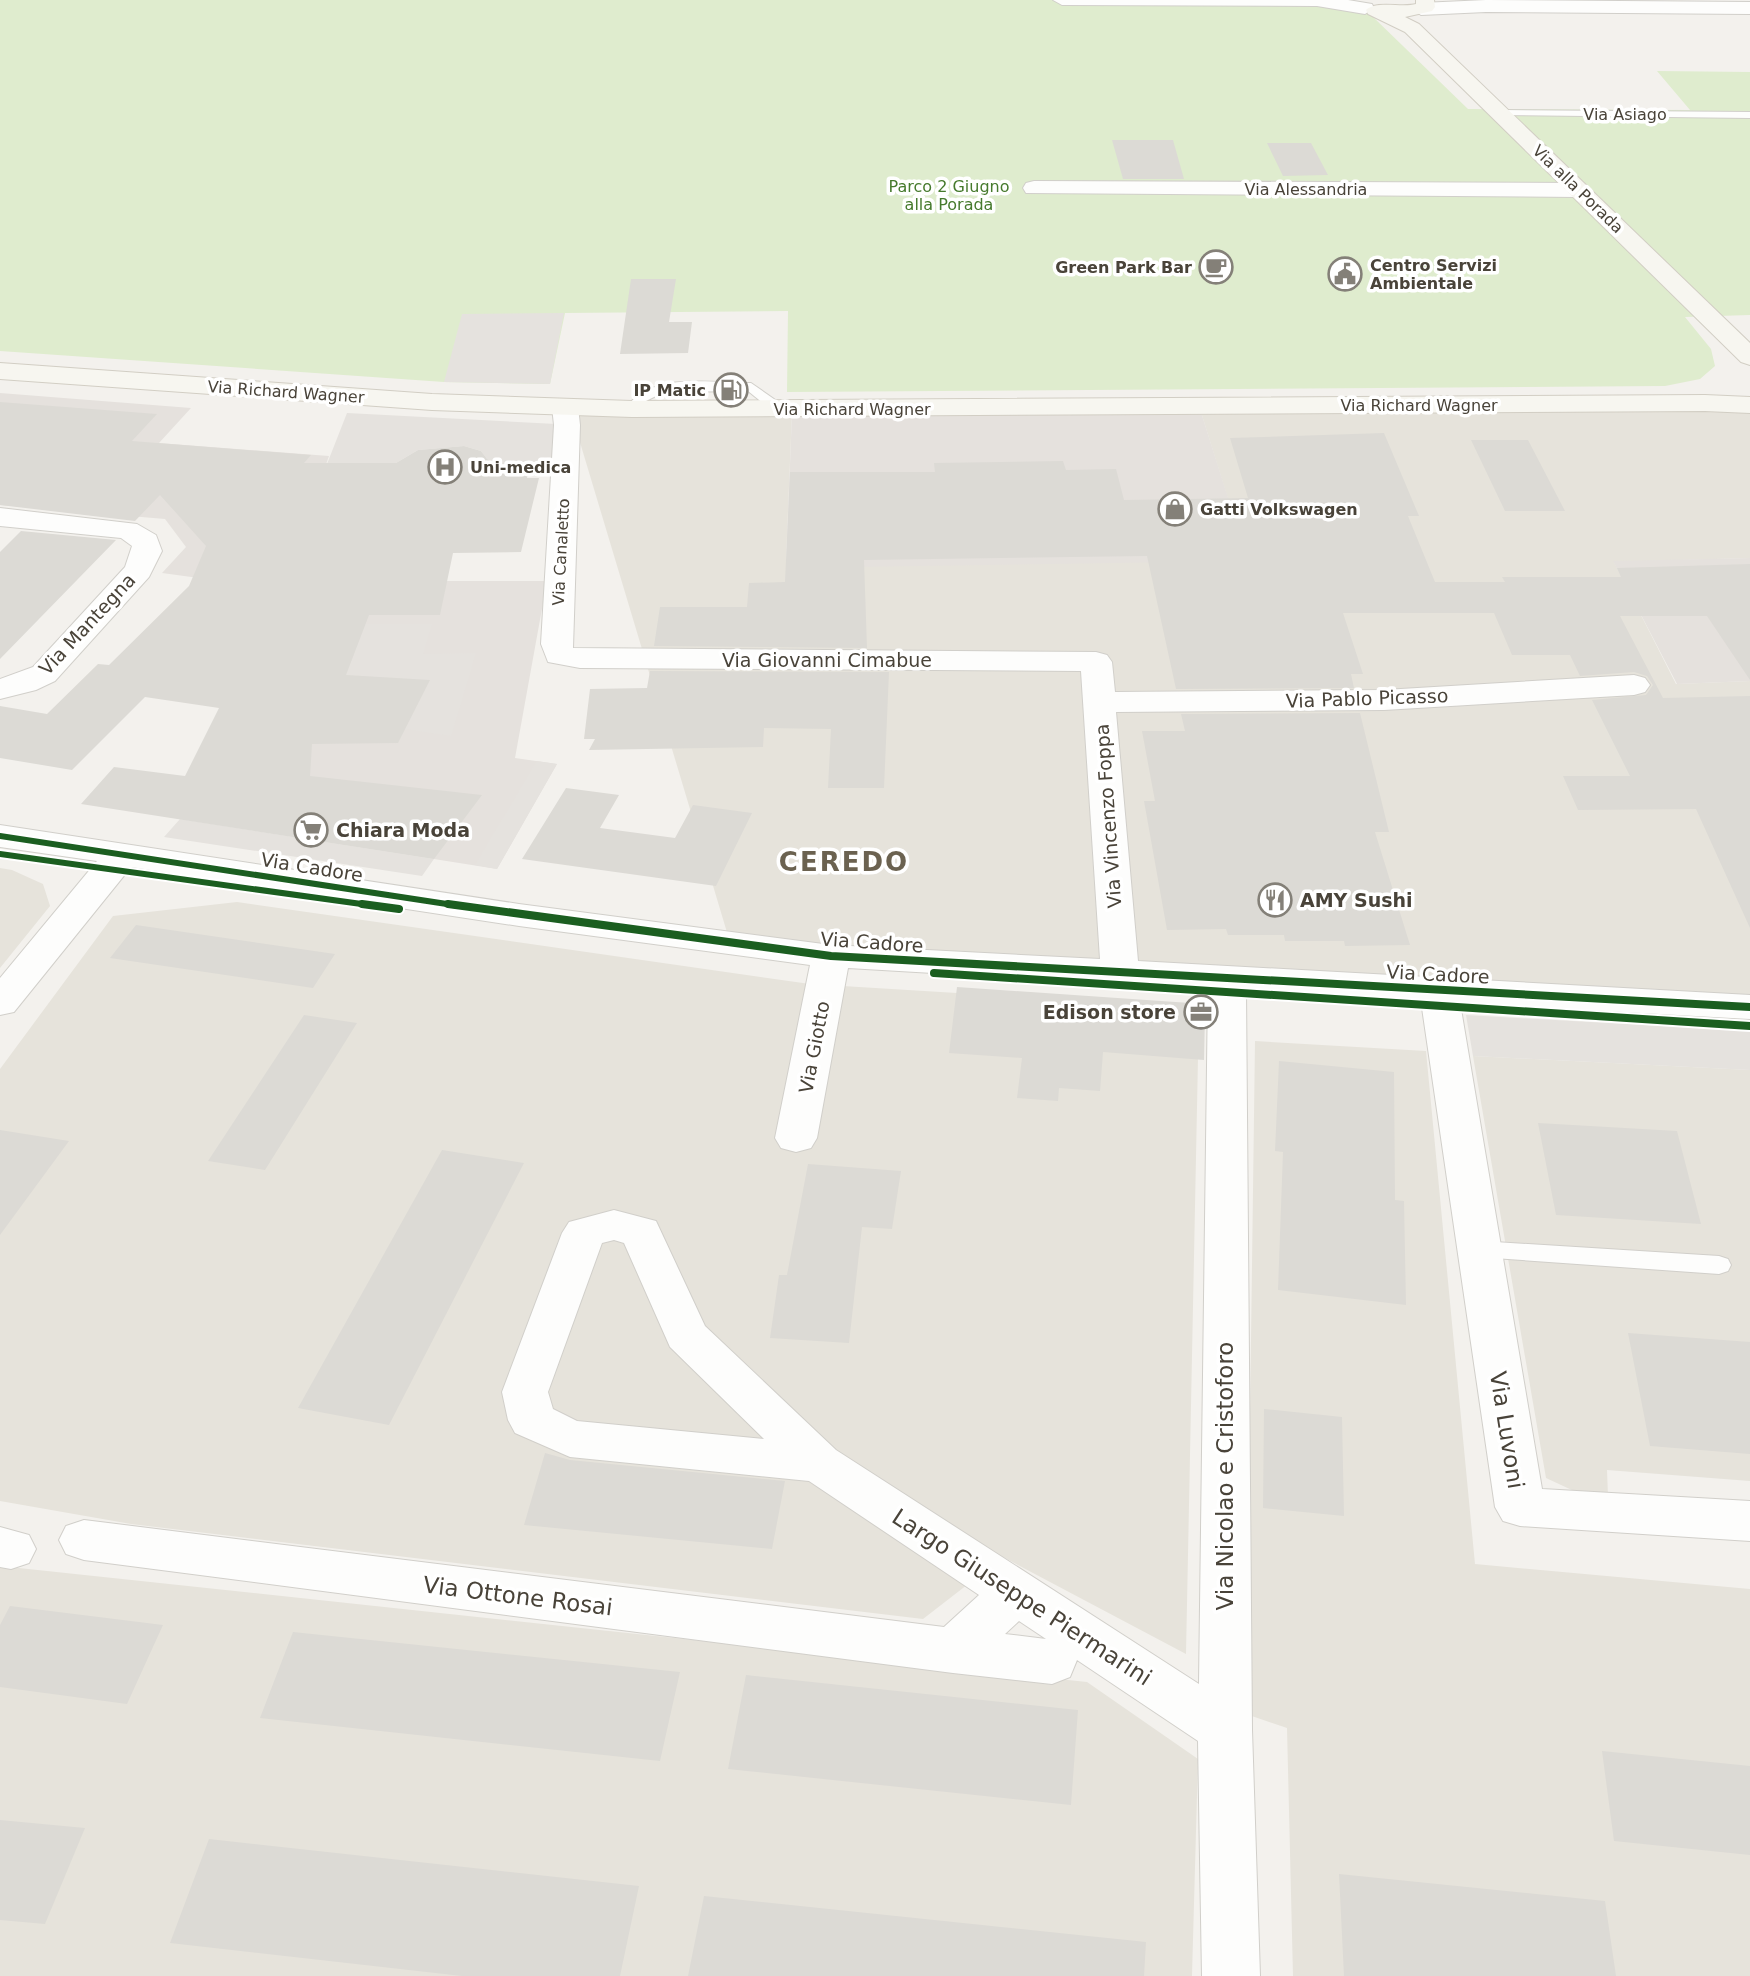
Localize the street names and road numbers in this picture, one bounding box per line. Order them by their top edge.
street label: Via Asiago [1583,105,1667,124]
street label: Via alla Porada [1529,141,1627,237]
street label: Via Alessandria [1245,180,1367,199]
street label: Via Richard Wagner [207,377,365,407]
street label: Via Richard Wagner [1340,396,1498,415]
street label: Via Richard Wagner [773,400,931,419]
street label: Via Canaletto [549,498,573,606]
street label: Via Mantegna [34,569,140,679]
street label: Via Giovanni Cimabue [722,649,932,671]
street label: Via Pablo Picasso [1285,684,1449,712]
street label: Via Vincenzo Foppa [1091,723,1125,909]
street label: Via Cadore [259,848,365,886]
street label: Via Cadore [820,927,924,957]
street label: Via Cadore [1386,960,1490,988]
street label: Via Giotto [794,999,834,1095]
street label: Via Nicolao e Cristoforo [1212,1342,1238,1610]
street label: Via Luvoni [1485,1369,1529,1491]
street label: Largo Giuseppe Piermarini [888,1503,1156,1691]
street label: Via Ottone Rosai [422,1571,614,1621]

